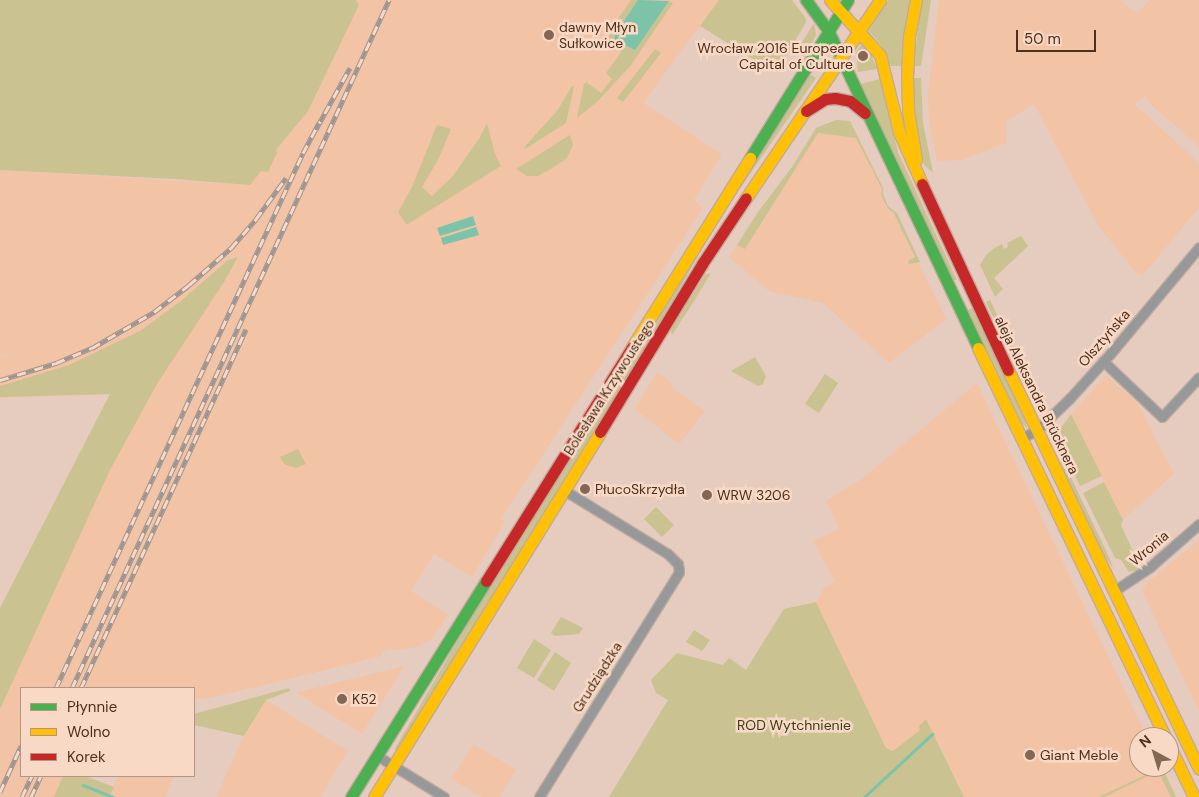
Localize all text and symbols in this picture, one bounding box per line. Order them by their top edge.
place label: dawny Młyn Sułkowice [559,19,636,52]
scale bar [1019,20,1099,52]
marker: dawny Młyn Sułkowice [543,29,555,41]
text: 50 m [1024,29,1061,49]
place label: Wrocław 2016 European Capital of Culture [697,40,853,72]
marker: Wrocław 2016 European Capital of Culture [857,50,869,62]
street label: Olsztyńska [1075,306,1133,370]
street label: aleja Aleksandra Brücknera [991,313,1083,477]
street label: Bolesława Krzywoustego [560,316,658,458]
place label: PłucoSkrzydła [595,481,685,497]
marker: PłucoSkrzydła [579,483,591,495]
place label: WRW 3206 [717,487,790,503]
marker: WRW 3206 [701,489,713,501]
street label: Wronia [1126,527,1172,569]
street label: Grudziądzka [569,639,625,715]
legend [20,687,195,777]
place label: K52 [352,691,377,707]
marker: K52 [336,693,348,705]
text: Płynnie [67,697,117,717]
park label: ROD Wytchnienie [737,717,851,733]
text: Wolno [67,722,111,742]
north arrow [1129,727,1179,777]
text: N [1136,731,1155,751]
text: Korek [67,747,106,767]
place label: Giant Meble [1040,747,1118,763]
marker: Giant Meble [1024,749,1036,761]

